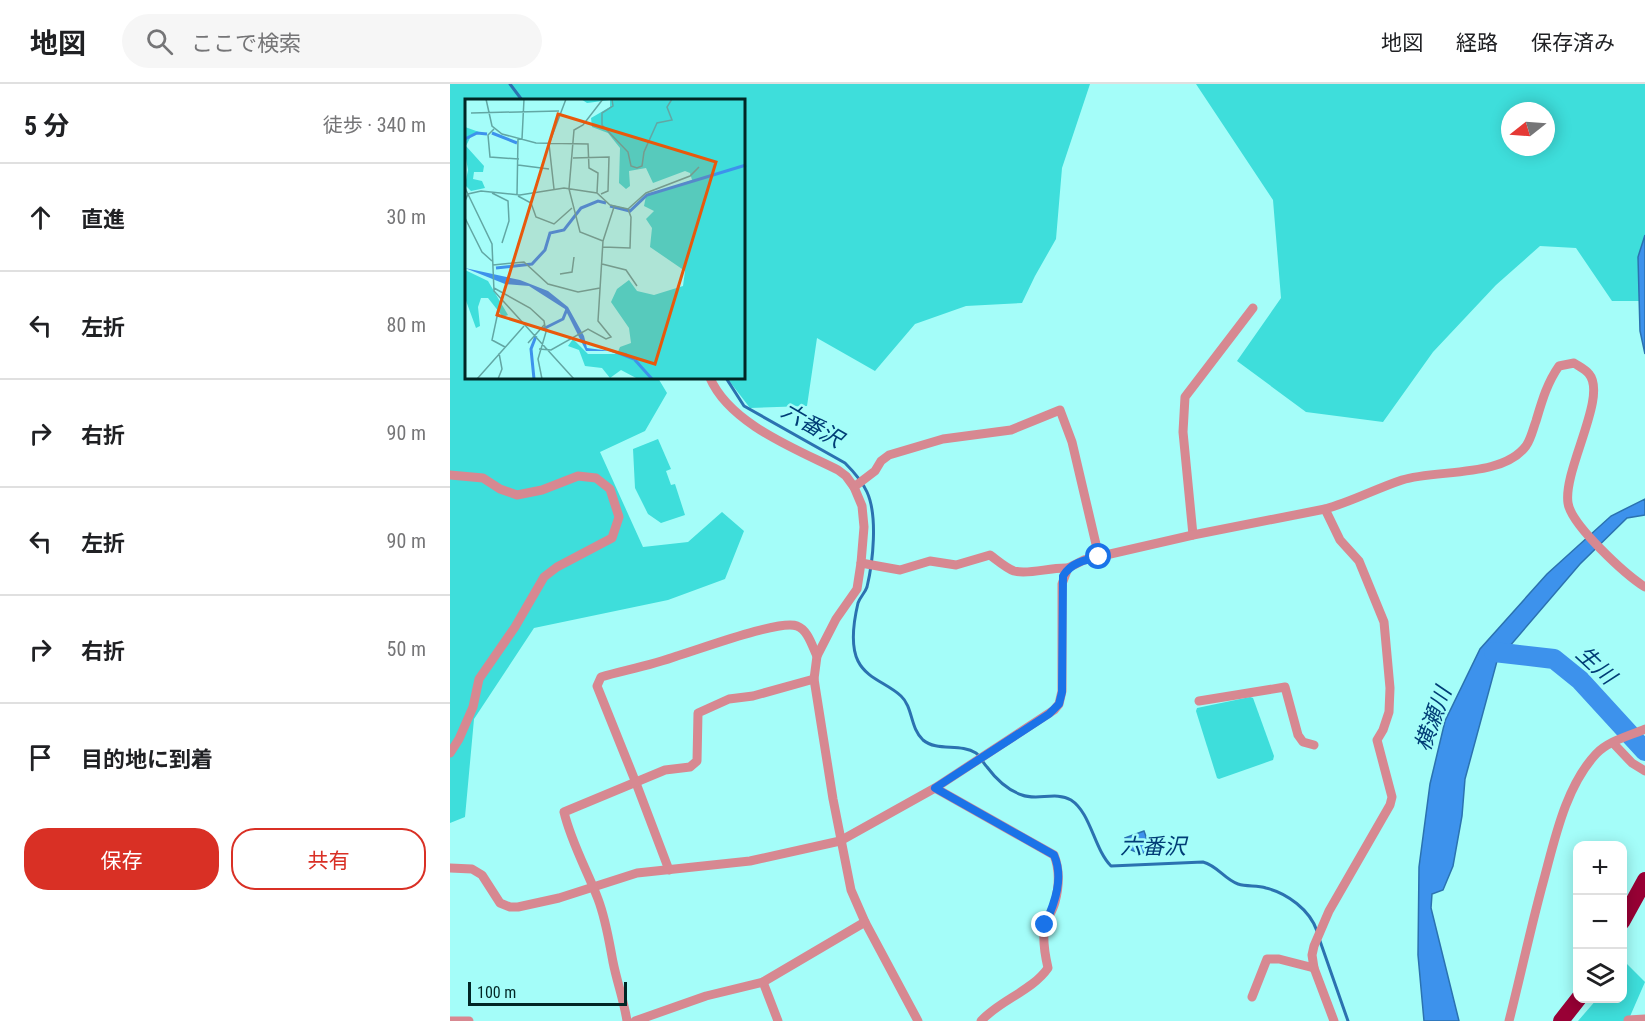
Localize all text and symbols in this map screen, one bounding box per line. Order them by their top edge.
search box [122,14,542,68]
icon: search [143,25,176,58]
text: 地図 [30,27,86,60]
text: ここで検索 [191,31,301,56]
text: 地図 [1381,31,1423,55]
text: 経路 [1456,31,1498,55]
text: 保存済み [1531,31,1615,55]
inset map [465,99,746,380]
north arrow [1501,102,1555,156]
text: 5 分 [24,111,69,141]
text: 徒歩 · 340 m [323,113,426,137]
icon: ahead [24,201,57,234]
text: 30 m [387,205,426,229]
text: 直進 [81,207,125,232]
icon: left [24,309,57,342]
text: 80 m [387,313,426,337]
text: 左折 [81,315,125,340]
water label: 六番沢 [777,398,849,454]
icon: right [24,417,57,450]
text: 90 m [387,421,426,445]
text: 右折 [81,423,125,448]
icon: left [24,525,57,558]
text: 90 m [387,529,426,553]
text: 左折 [81,531,125,556]
route start [1085,543,1111,569]
icon: right [24,633,57,666]
text: 50 m [387,637,426,661]
text: 右折 [81,639,125,664]
water label: 生川 [1571,641,1622,691]
water label: 横瀬川 [1410,682,1457,754]
icon: arrive [24,741,57,774]
text: 目的地に到着 [81,747,213,772]
button: 保存 [24,828,219,890]
button: 共有 [231,828,426,890]
water label: 六番沢 [1120,834,1189,859]
map controls [1573,841,1627,1003]
button: + [1573,841,1627,895]
button: − [1573,895,1627,949]
route end [1031,911,1057,937]
button: layers [1573,949,1627,1003]
scale bar [468,979,627,1006]
text: 100 m [477,983,516,1002]

